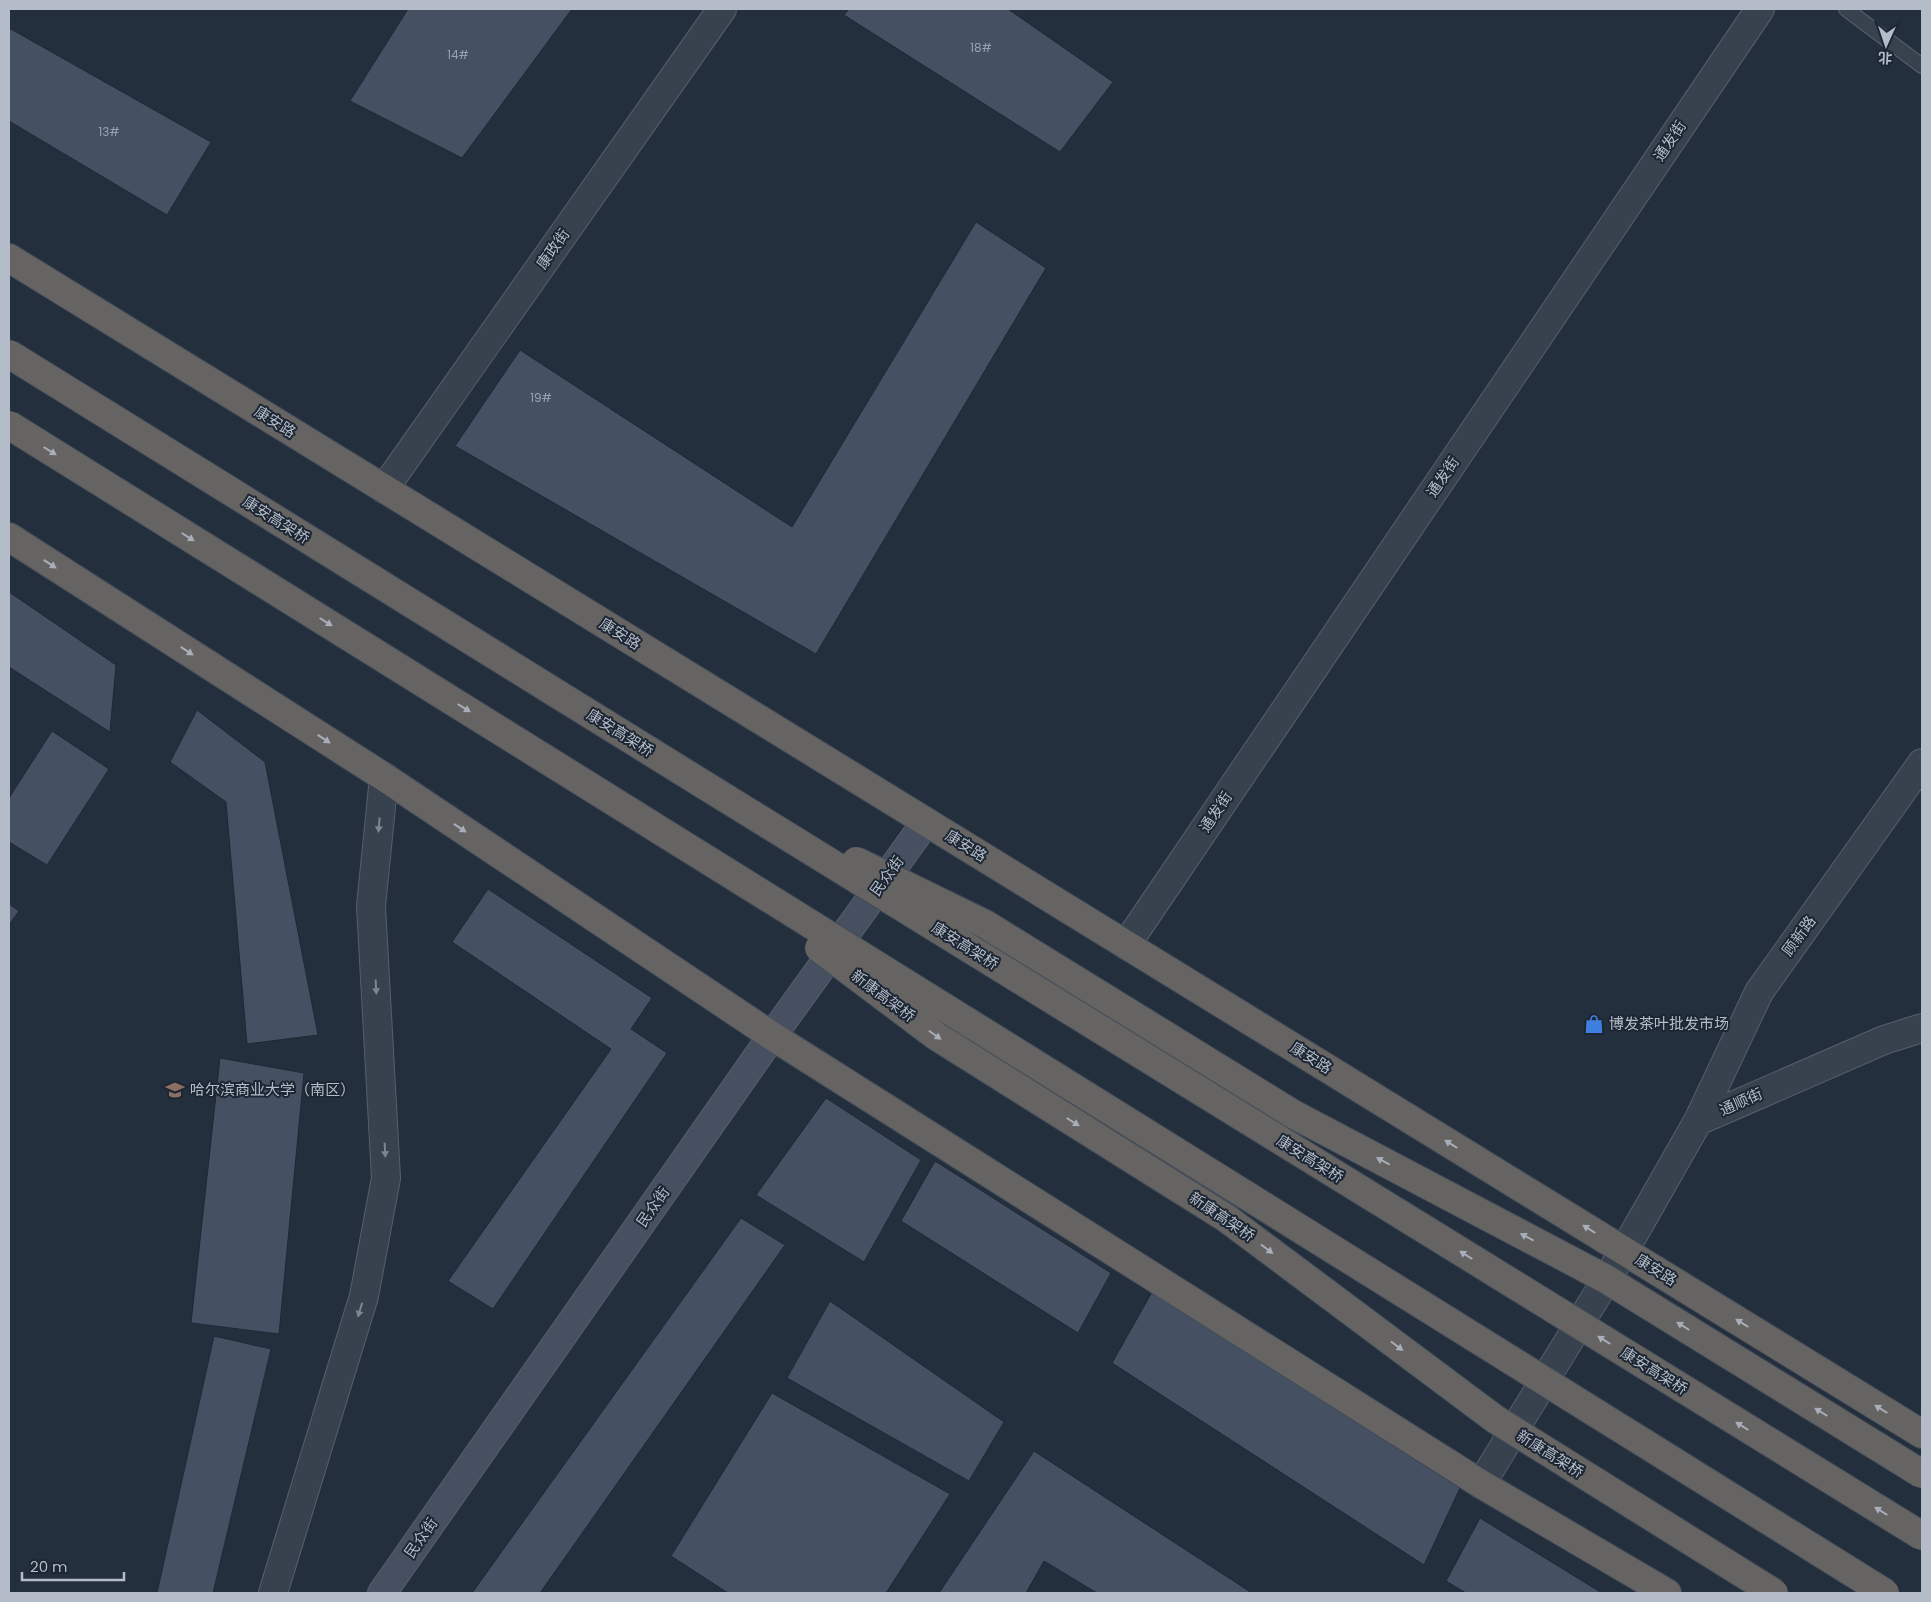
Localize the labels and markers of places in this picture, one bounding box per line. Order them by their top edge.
shop icon: 博发茶叶批发市场 [1583,1013,1605,1035]
place label: 博发茶叶批发市场 [1609,1013,1729,1034]
school or university icon: 哈尔滨商业大学（南区） [164,1079,186,1101]
place label: 哈尔滨商业大学（南区） [190,1079,355,1100]

